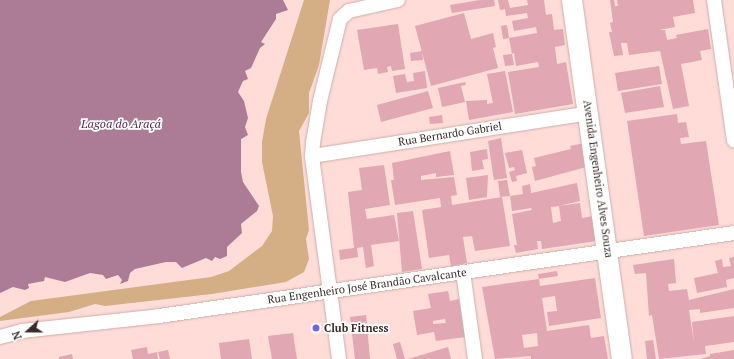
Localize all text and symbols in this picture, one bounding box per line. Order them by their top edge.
street label: Avenida Engenheiro Alves Souza [580,99,616,259]
water label: Lagoa do Araçá [81,117,161,131]
street label: Rua Bernardo Gabriel [397,119,503,149]
street label: Rua Engenheiro José Brandão Cavalcante [267,265,467,307]
north arrow [8,311,48,351]
place label: Club Fitness [324,321,388,335]
marker: Club Fitness [311,323,321,333]
text: N [9,329,25,342]

